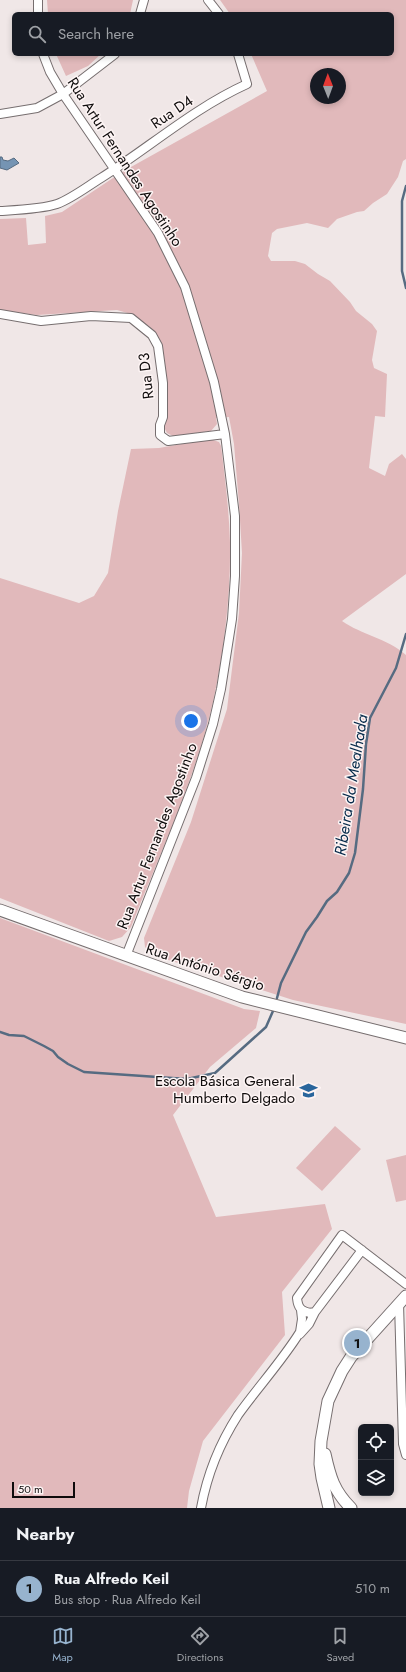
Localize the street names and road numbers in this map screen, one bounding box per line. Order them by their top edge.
street label: Rua Artur Fernandes Agostinho [62,73,188,251]
street label: Rua D4 [146,90,198,134]
street label: Rua D3 [133,352,159,400]
street label: Rua Artur Fernandes Agostinho [111,740,203,932]
street label: Rua António Sérgio [143,937,267,997]

